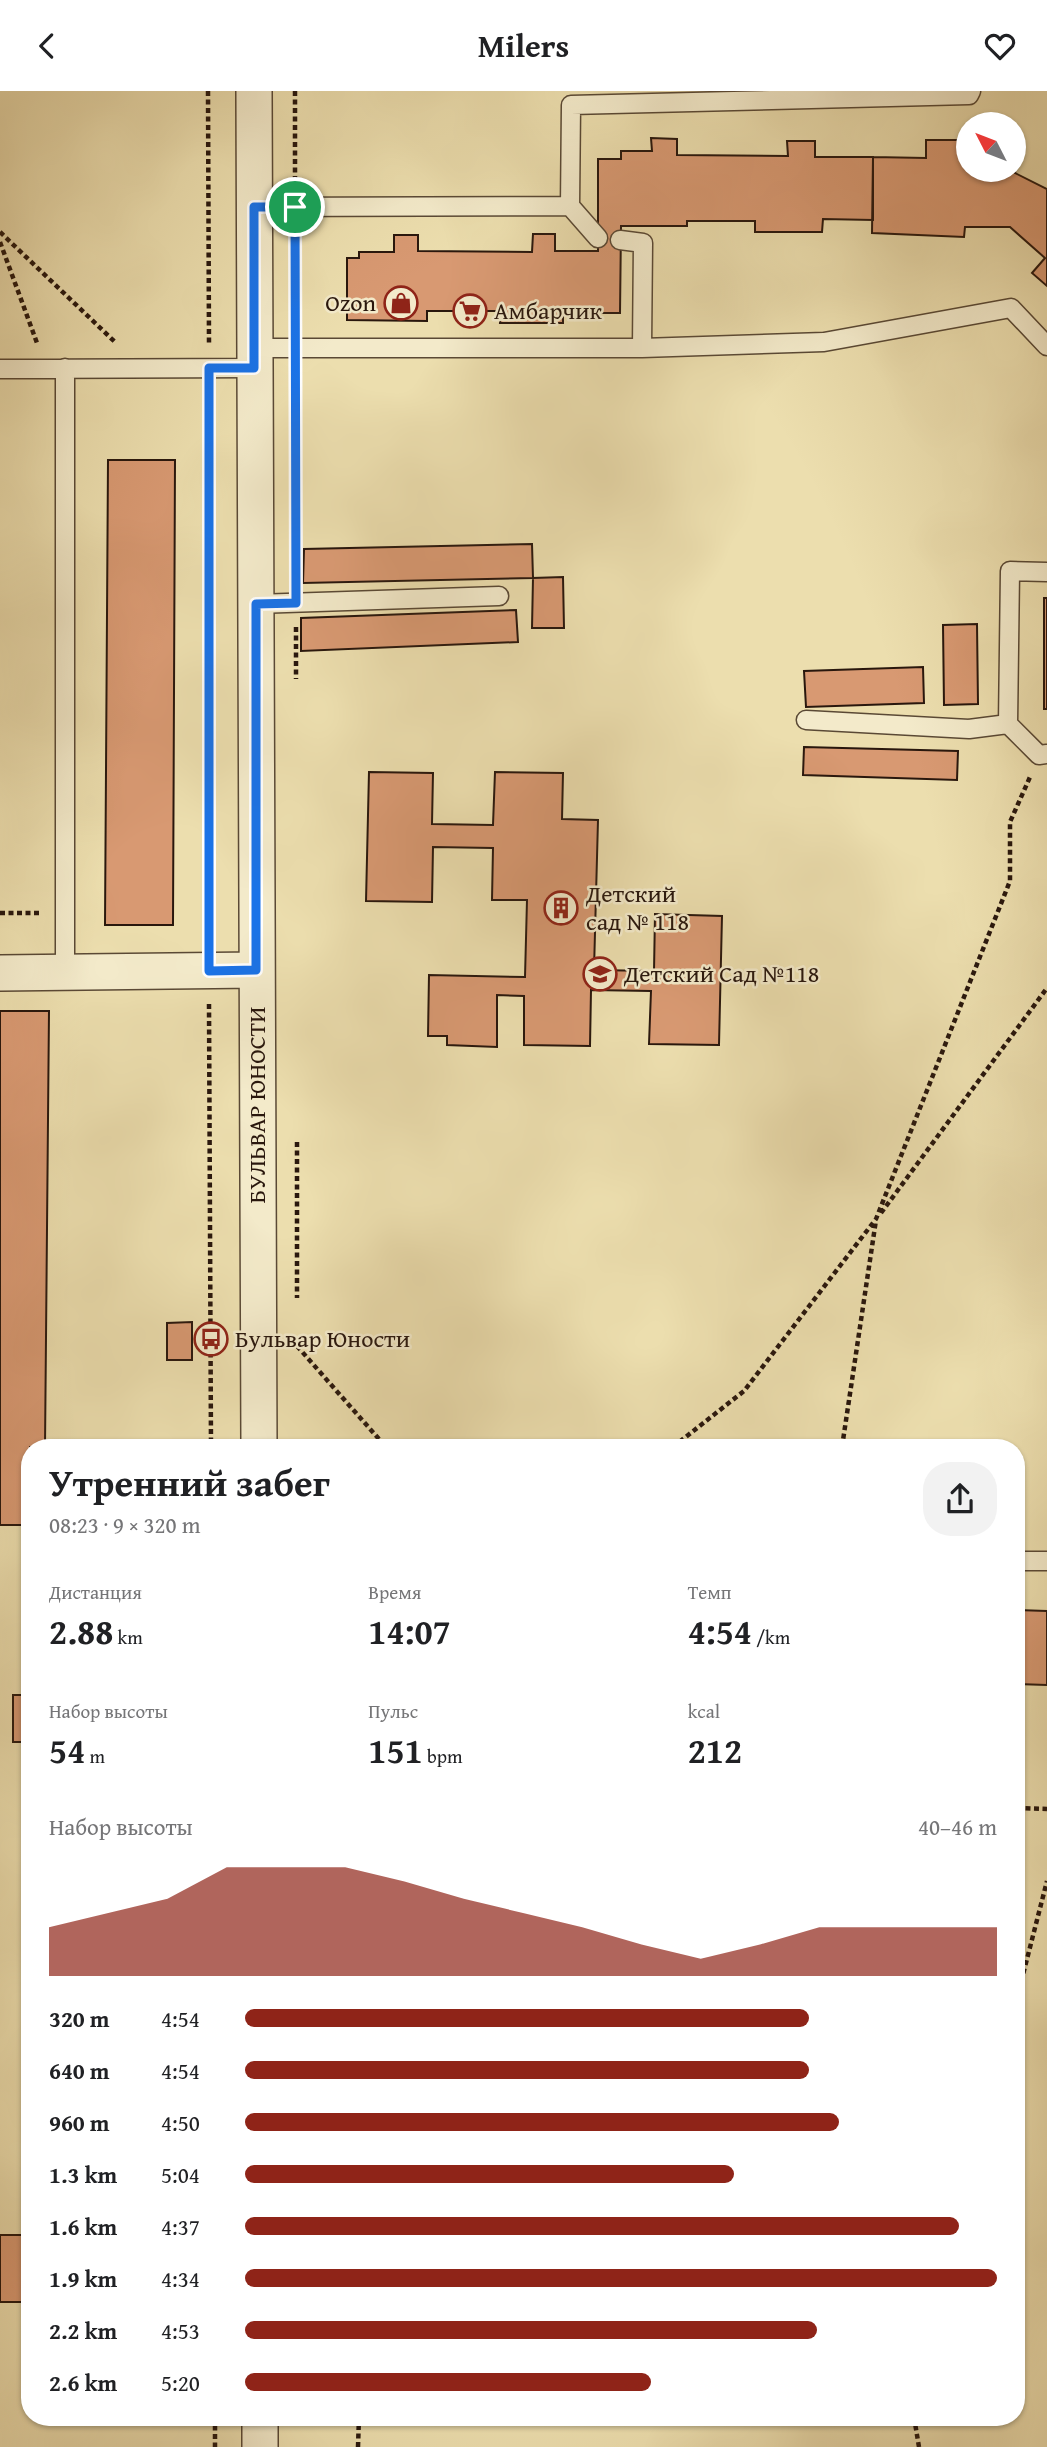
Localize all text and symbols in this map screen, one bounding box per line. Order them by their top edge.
text: Milers [478,22,569,69]
icon: back [28,27,66,65]
icon: heart [981,27,1019,65]
north arrow [956,112,1026,182]
map controls [956,112,1026,182]
pin [265,177,325,237]
icon: arrive [276,188,314,226]
shop icon: Ozon [382,284,420,322]
place label: Ozon [325,285,377,320]
supermarket icon: Амбарчик [451,292,489,330]
place label: Амбарчик [494,293,602,328]
place label: Детский сад № 118 [585,876,689,939]
building icon: Детский сад № 118 [542,889,580,927]
school or university icon: Детский Сад №118 [581,955,619,993]
place label: Детский Сад №118 [623,956,819,991]
street label: БУЛЬВАР ЮНОСТИ [239,1007,274,1203]
bus stop icon: Бульвар Юности [192,1320,230,1358]
place label: Бульвар Юности [235,1321,410,1356]
text: Утренний забег [49,1454,330,1510]
button: share [923,1462,997,1536]
text: 08:23 · 9 × 320 m [49,1508,201,1541]
text: Дистанция [49,1578,142,1606]
text: Время [368,1578,421,1606]
text: Темп [688,1578,732,1606]
text: 2.88 [49,1606,113,1657]
text: 14:07 [368,1606,451,1657]
text: 4:54 [688,1606,752,1657]
text: km [113,1623,143,1651]
text: /km [752,1623,790,1651]
text: Набор высоты [49,1697,168,1725]
text: Пульс [368,1697,418,1725]
text: kcal [688,1697,720,1725]
text: 54 [49,1725,85,1776]
text: 151 [368,1725,423,1776]
text: 212 [688,1725,742,1776]
text: m [85,1742,105,1770]
text: bpm [423,1742,463,1770]
text: Набор высоты [49,1810,193,1843]
text: 40–46 m [918,1810,997,1843]
text: 320 m [49,2002,110,2035]
text: 4:54 [161,2002,200,2035]
text: 640 m [49,2054,110,2087]
text: 4:54 [161,2054,200,2087]
text: 960 m [49,2106,110,2139]
text: 4:50 [161,2106,200,2139]
text: 1.3 km [49,2158,117,2191]
text: 5:04 [161,2158,200,2191]
text: 1.6 km [49,2210,117,2243]
text: 4:37 [161,2210,200,2243]
text: 1.9 km [49,2262,117,2295]
text: 4:34 [161,2262,200,2295]
text: 2.2 km [49,2314,117,2347]
text: 4:53 [161,2314,200,2347]
text: 2.6 km [49,2366,117,2399]
text: 5:20 [161,2366,200,2399]

